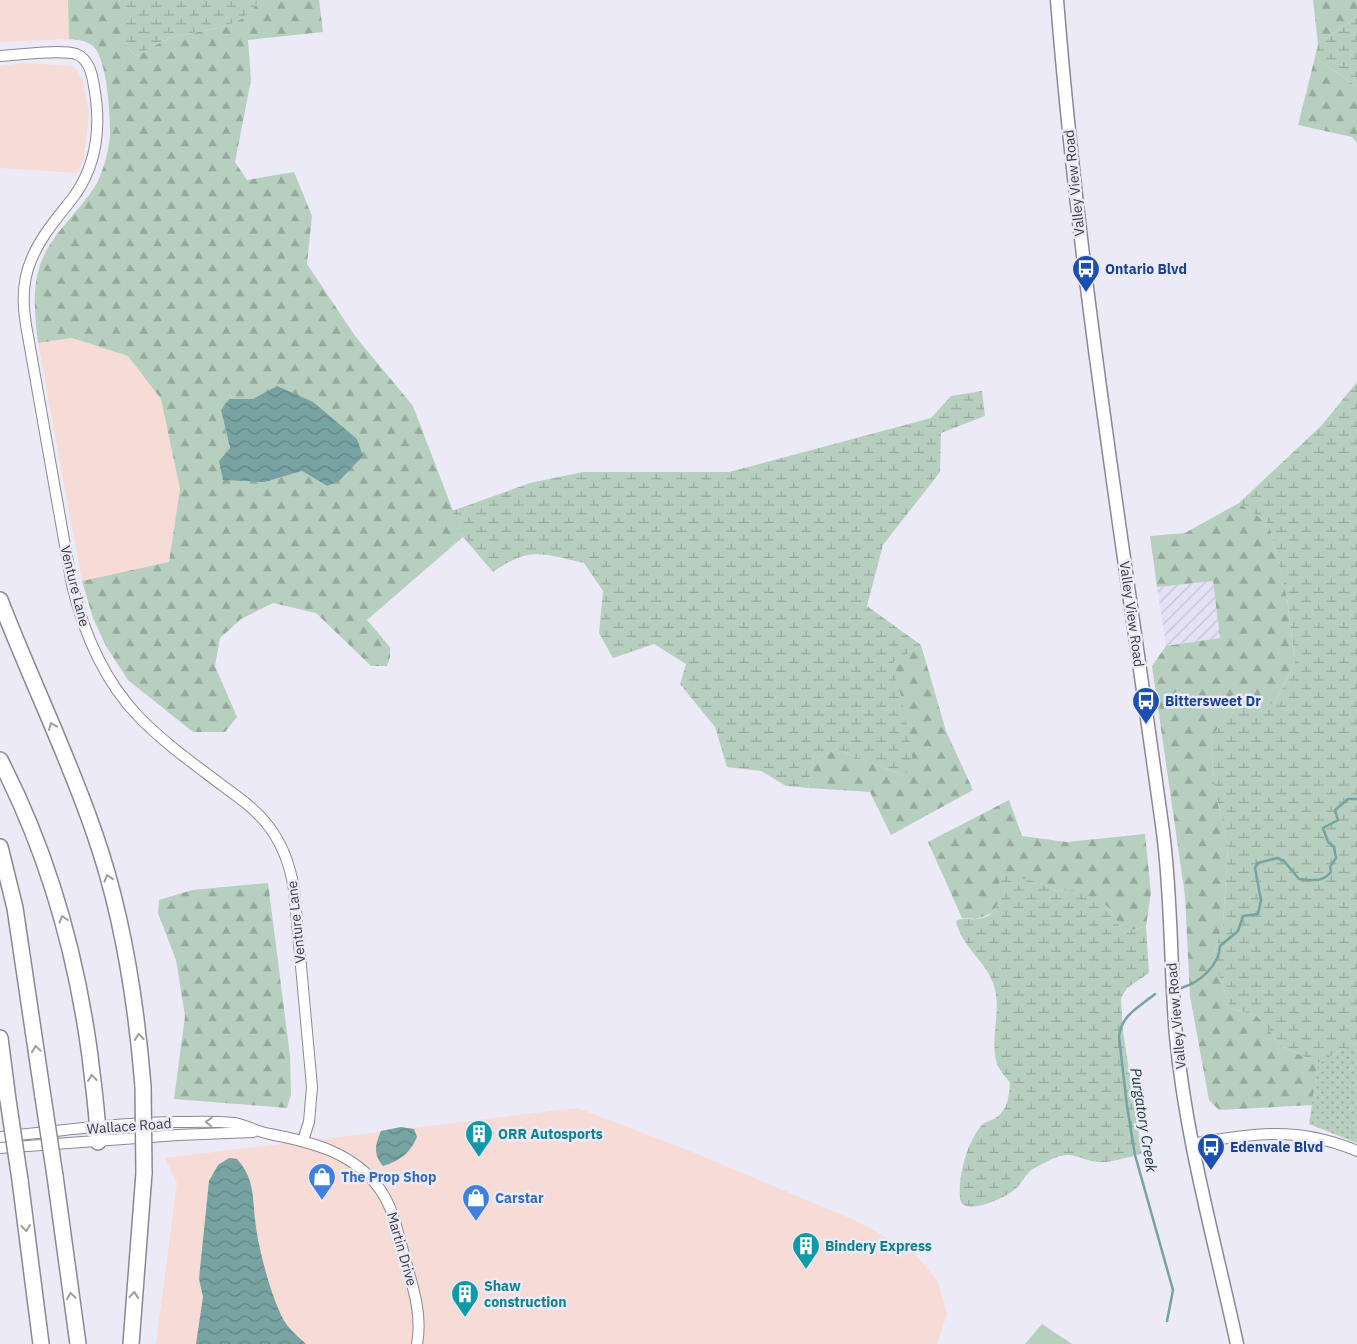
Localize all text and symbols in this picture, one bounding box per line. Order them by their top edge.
street label: Valley View Road [1059,129,1089,237]
bus stop icon: Ontario Blvd [1071,254,1101,293]
place label: Ontario Blvd [1105,260,1187,278]
street label: Venture Lane [56,544,94,629]
street label: Valley View Road [1116,560,1148,668]
bus stop icon: Bittersweet Dr [1131,686,1161,725]
place label: Bittersweet Dr [1165,692,1261,710]
one-way arrow [47,722,58,731]
one-way arrow [104,874,114,882]
street label: Venture Lane [283,880,309,964]
one-way arrow [58,915,68,923]
street label: Valley View Road [1162,962,1190,1070]
one-way arrow [134,1033,145,1041]
one-way arrow [31,1045,42,1053]
water label: Purgatory Creek [1126,1066,1162,1174]
one-way arrow [88,1074,98,1082]
street label: Wallace Road [86,1114,172,1138]
one-way arrow [205,1117,212,1127]
building icon: ORR Autosports [464,1119,494,1158]
place label: ORR Autosports [498,1125,603,1143]
bus stop icon: Edenvale Blvd [1196,1132,1226,1171]
place label: Edenvale Blvd [1230,1138,1323,1156]
shop icon: The Prop Shop [307,1162,337,1201]
place label: The Prop Shop [341,1168,437,1186]
shop icon: Carstar [461,1183,491,1222]
place label: Carstar [495,1189,544,1207]
street label: Martin Drive [383,1210,421,1288]
one-way arrow [20,1224,31,1232]
building icon: Bindery Express [791,1231,821,1270]
place label: Bindery Express [825,1237,932,1255]
place label: Shaw construction [484,1277,567,1311]
building icon: Shaw construction [450,1279,480,1318]
one-way arrow [67,1291,77,1300]
one-way arrow [129,1291,140,1299]

